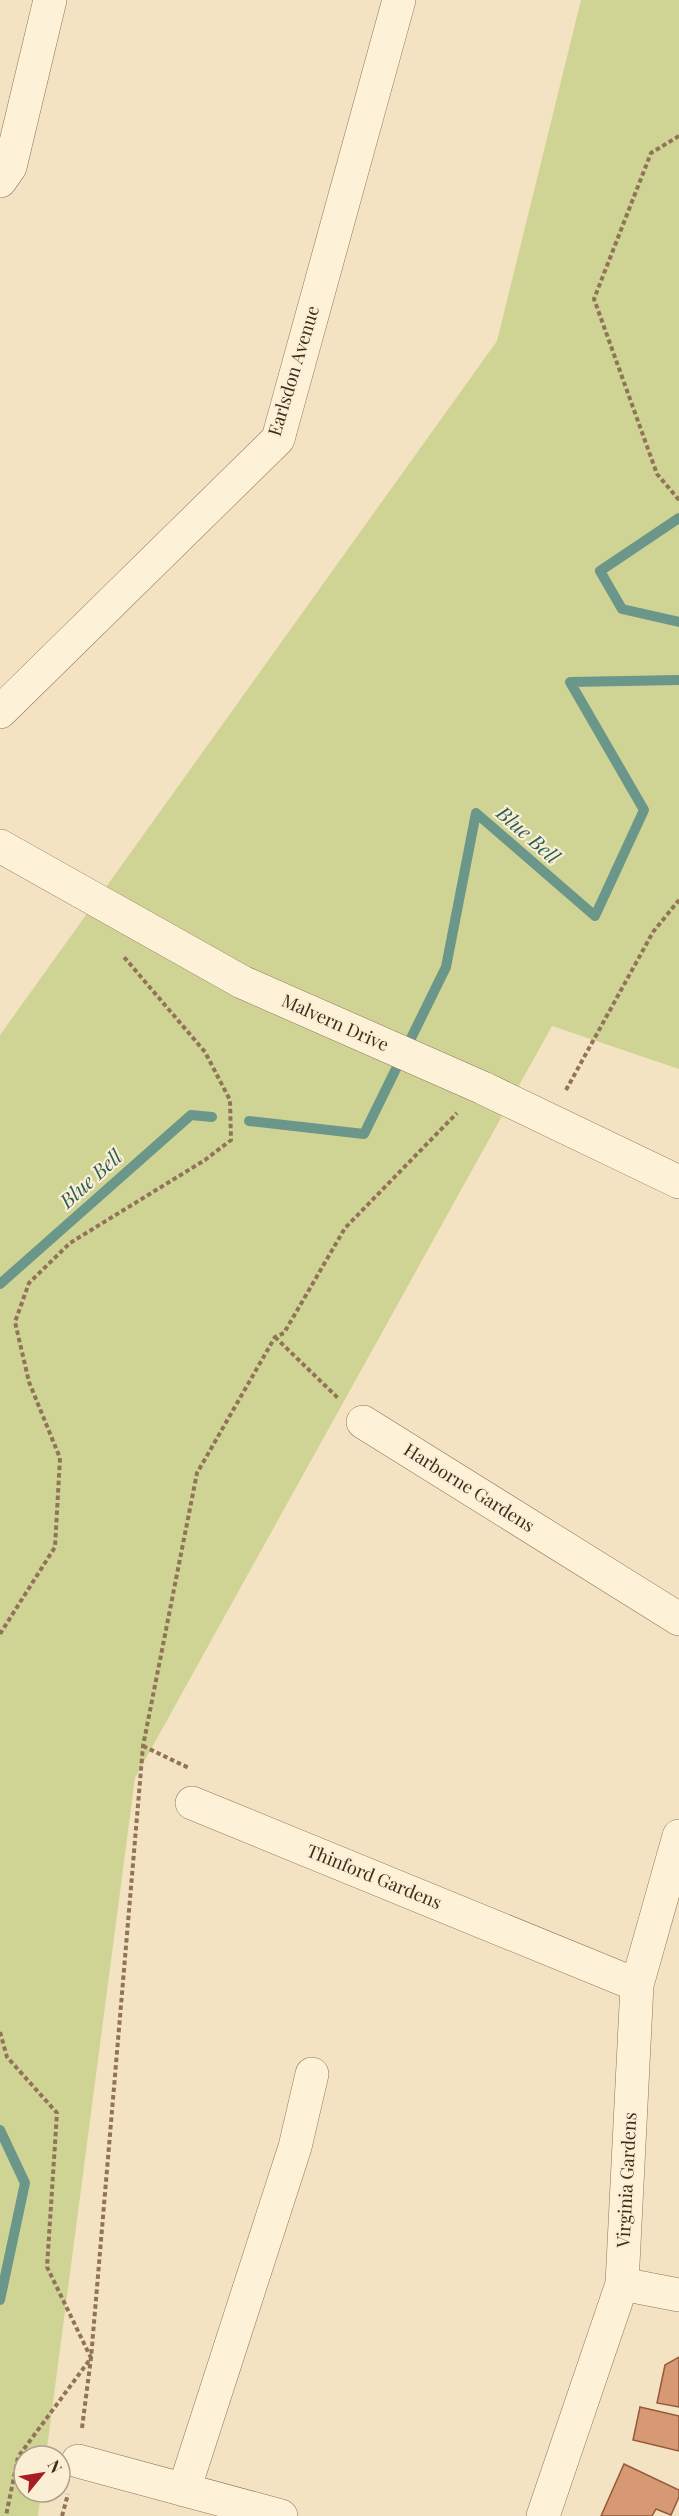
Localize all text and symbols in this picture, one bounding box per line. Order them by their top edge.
street label: Earlsdon Avenue [262,303,324,439]
water label: Blue Bell [491,798,567,870]
street label: Malvern Drive [278,988,393,1056]
water label: Blue Bell [52,1142,128,1214]
street label: Harborne Gardens [400,1437,540,1537]
street label: Thinford Gardens [303,1838,445,1914]
street label: Virginia Gardens [610,2112,642,2249]
north arrow [12,2444,72,2504]
text: N [43,2456,68,2477]

